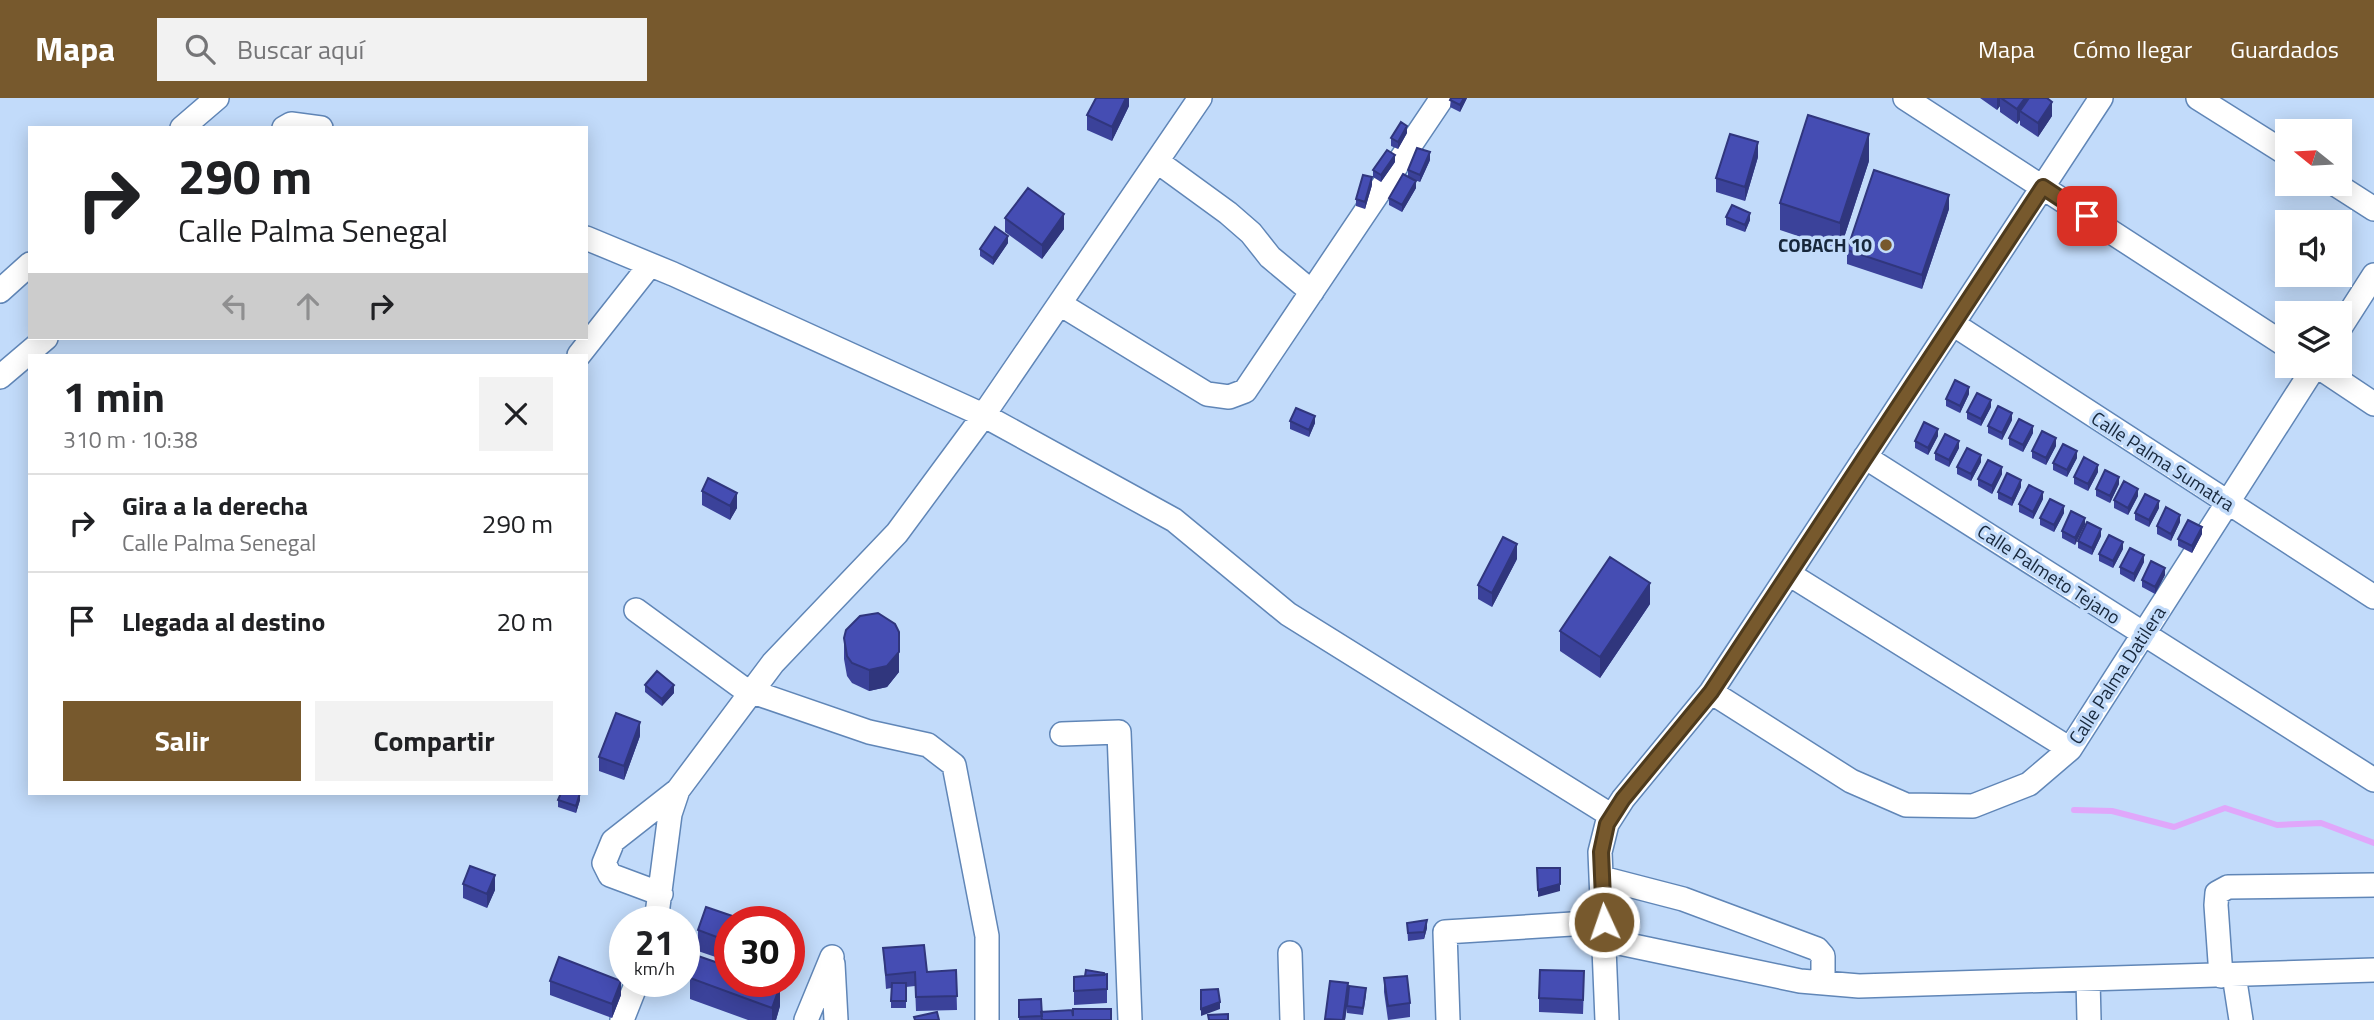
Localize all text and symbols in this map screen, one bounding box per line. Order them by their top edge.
search box [157,18,647,81]
text: Mapa [35,24,115,74]
icon: search [181,30,219,68]
text: Buscar aquí [237,30,364,69]
text: Mapa [1978,31,2035,67]
text: Cómo llegar [2073,31,2192,67]
text: Guardados [2230,31,2339,67]
north arrow [2275,119,2352,196]
map controls [2275,119,2352,378]
text: 290 m [178,138,312,213]
icon: right [63,154,154,245]
pin [2057,186,2117,246]
icon: arrive [2068,197,2106,235]
text: Calle Palma Senegal [178,206,448,254]
button: sound [2275,210,2352,287]
place label: COBACH 10 [1778,230,1872,259]
marker: COBACH 10 [1878,237,1894,253]
icon: left [216,287,254,325]
icon: ahead [289,287,327,325]
icon: right [362,287,400,325]
button: layers [2275,301,2352,378]
text: 1 min [63,364,165,428]
button: close [479,377,553,451]
street label: Calle Palma Sumatra [2086,403,2241,518]
text: 310 m · 10:38 [63,422,198,457]
text: Gira a la derecha [122,486,308,525]
icon: right [63,504,101,542]
text: 290 m [482,504,553,543]
street label: Calle Palmeto Tejano [1972,516,2127,631]
text: Calle Palma Senegal [122,525,316,560]
street label: Calle Palma Datilera [2061,599,2173,750]
icon: arrive [63,602,101,640]
text: Llegada al destino [122,602,325,641]
text: 20 m [496,602,553,641]
button: Salir [63,701,301,781]
button: Compartir [315,701,553,781]
position arrow [1567,885,1641,959]
speed limit sign: 30 [714,906,805,997]
text: 21 [635,915,674,969]
text: km/h [634,955,675,982]

